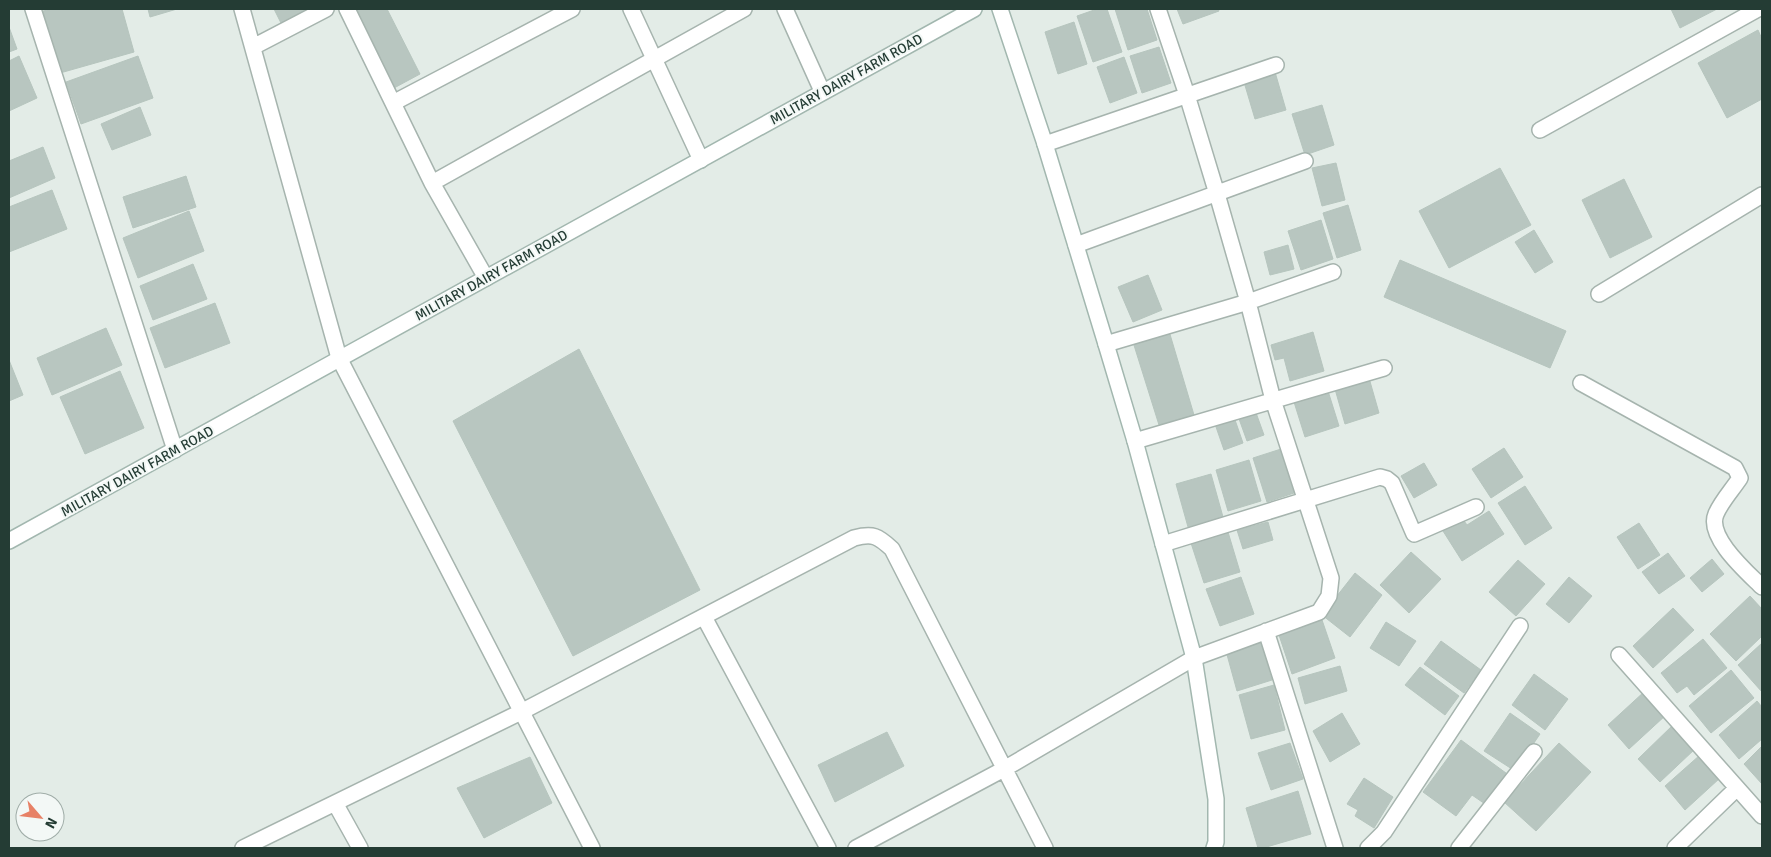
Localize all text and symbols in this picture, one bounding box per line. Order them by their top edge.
street label: MILITARY DAIRY FARM ROAD [767,30,926,129]
street label: MILITARY DAIRY FARM ROAD [412,226,571,325]
street label: MILITARY DAIRY FARM ROAD [58,422,217,521]
north arrow [15,792,65,842]
text: N [41,815,61,831]

